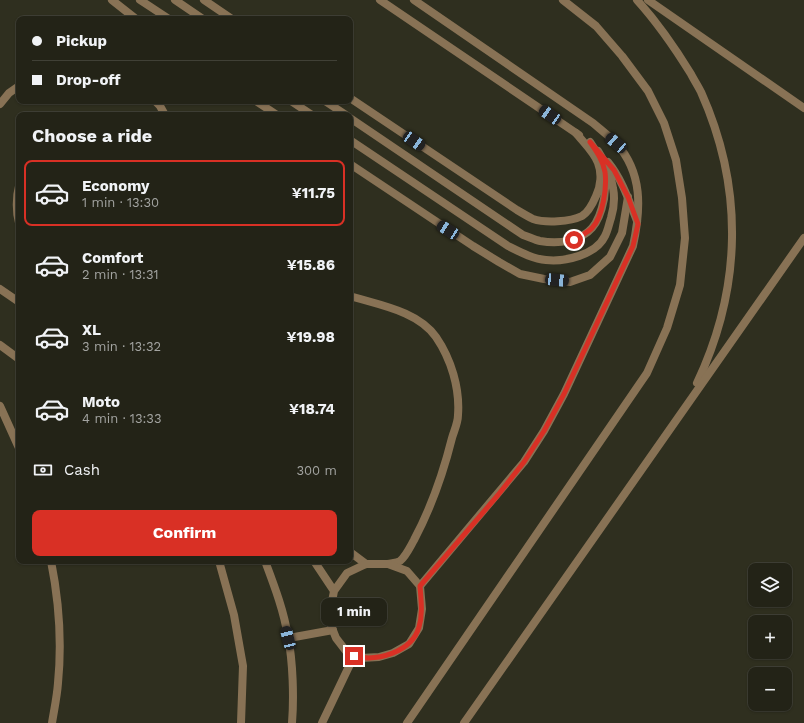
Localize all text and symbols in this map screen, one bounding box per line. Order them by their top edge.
text: Pickup [56,32,107,50]
text: Drop-off [56,71,121,89]
car [537,103,563,127]
text: Choose a ride [32,125,152,146]
car [401,129,427,153]
car [603,131,629,155]
icon: car [34,175,70,211]
text: Economy [82,177,149,195]
text: ¥11.75 [292,184,335,202]
text: 1 min · 13:30 [82,195,159,210]
car [435,218,461,242]
route start [565,231,583,249]
icon: car [34,247,70,283]
text: Comfort [82,249,143,267]
text: ¥15.86 [287,256,335,274]
text: 2 min · 13:31 [82,267,159,282]
car [544,273,570,287]
icon: car [34,319,70,355]
text: XL [82,321,101,339]
text: ¥19.98 [286,328,335,346]
text: 3 min · 13:32 [82,339,161,354]
icon: car [34,391,70,427]
text: Moto [82,393,120,411]
text: ¥18.74 [289,400,335,418]
text: 4 min · 13:33 [82,411,161,426]
icon: cash [32,459,54,481]
text: Cash [64,461,100,479]
text: 300 m [296,463,337,478]
button: Confirm [32,510,337,556]
map controls [748,563,792,711]
button: layers [748,563,792,607]
callout: 1 min [321,598,387,626]
text: 1 min [337,604,371,619]
button: + [748,615,792,659]
car [279,625,297,651]
route end [345,647,363,665]
button: − [748,667,792,711]

